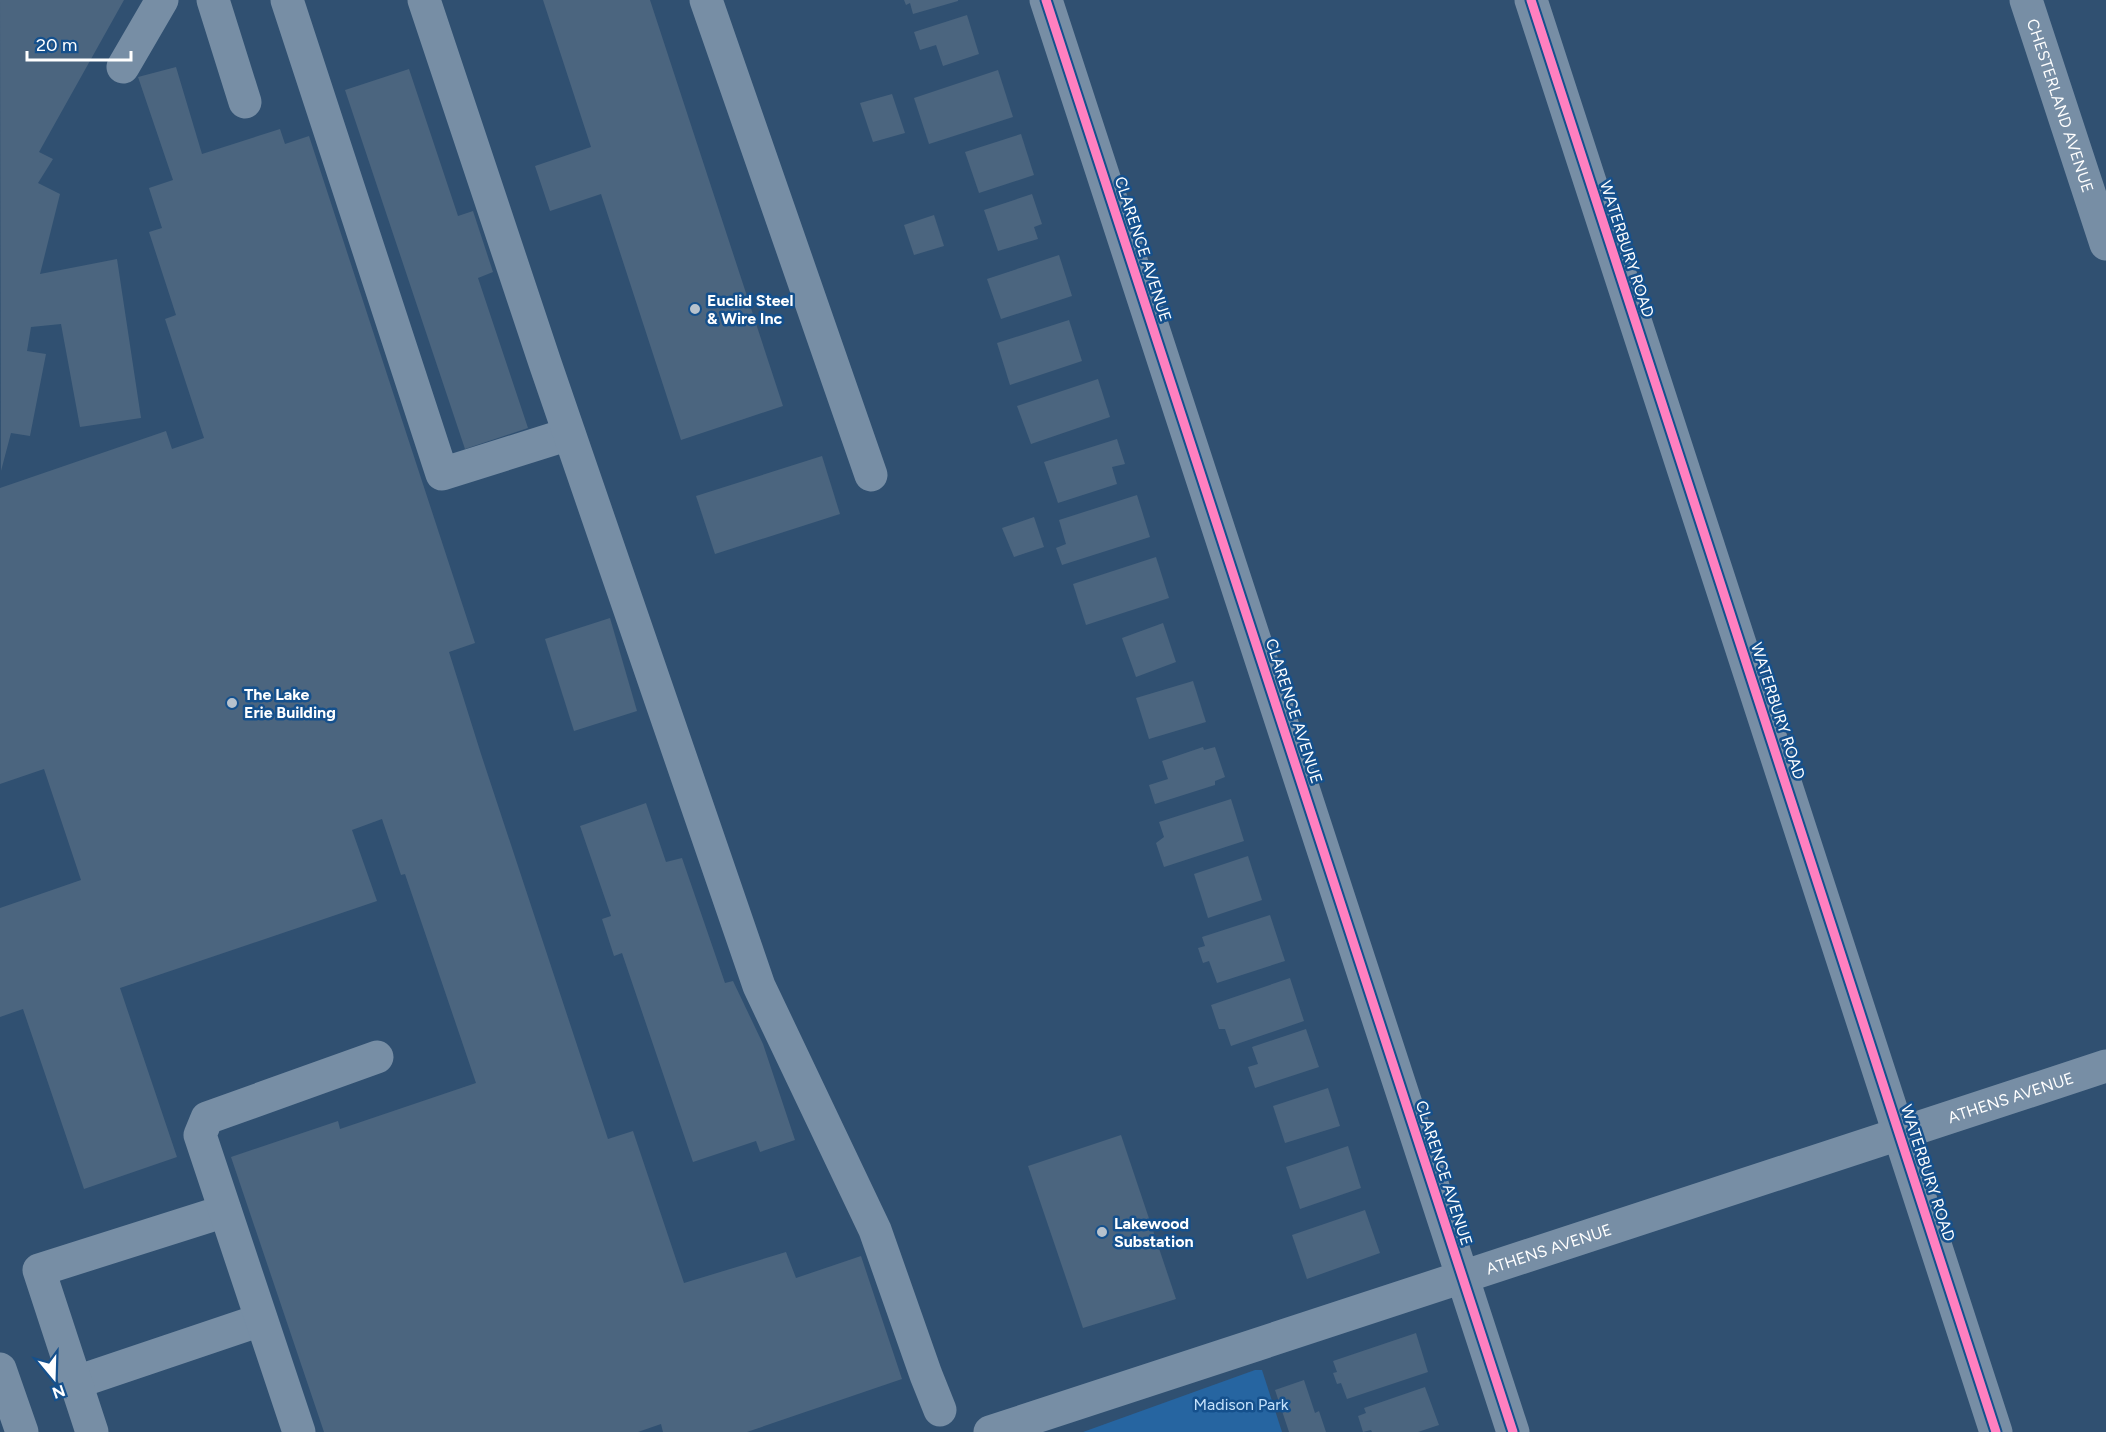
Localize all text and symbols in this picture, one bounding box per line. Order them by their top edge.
street label: CHESTERLAND AVENUE [2023,16,2098,195]
scale bar [27,24,130,62]
text: 20 m [36,34,77,56]
street label: CLARENCE AVENUE [1111,174,1175,324]
street label: WATERBURY ROAD [1596,178,1658,320]
place label: Euclid Steel & Wire Inc [707,291,793,328]
marker: Euclid Steel & Wire Inc [688,302,702,316]
street label: CLARENCE AVENUE [1262,636,1326,786]
street label: WATERBURY ROAD [1747,640,1809,782]
place label: The Lake Erie Building [244,685,336,722]
marker: The Lake Erie Building [225,696,239,710]
street label: ATHENS AVENUE [1945,1068,2076,1127]
street label: CLARENCE AVENUE [1412,1098,1476,1248]
street label: WATERBURY ROAD [1897,1102,1959,1244]
place label: Lakewood Substation [1114,1214,1194,1251]
street label: ATHENS AVENUE [1483,1219,1614,1278]
marker: Lakewood Substation [1095,1225,1109,1239]
north arrow [24,1348,84,1408]
text: N [50,1381,68,1403]
park label: Madison Park [1194,1395,1289,1414]

